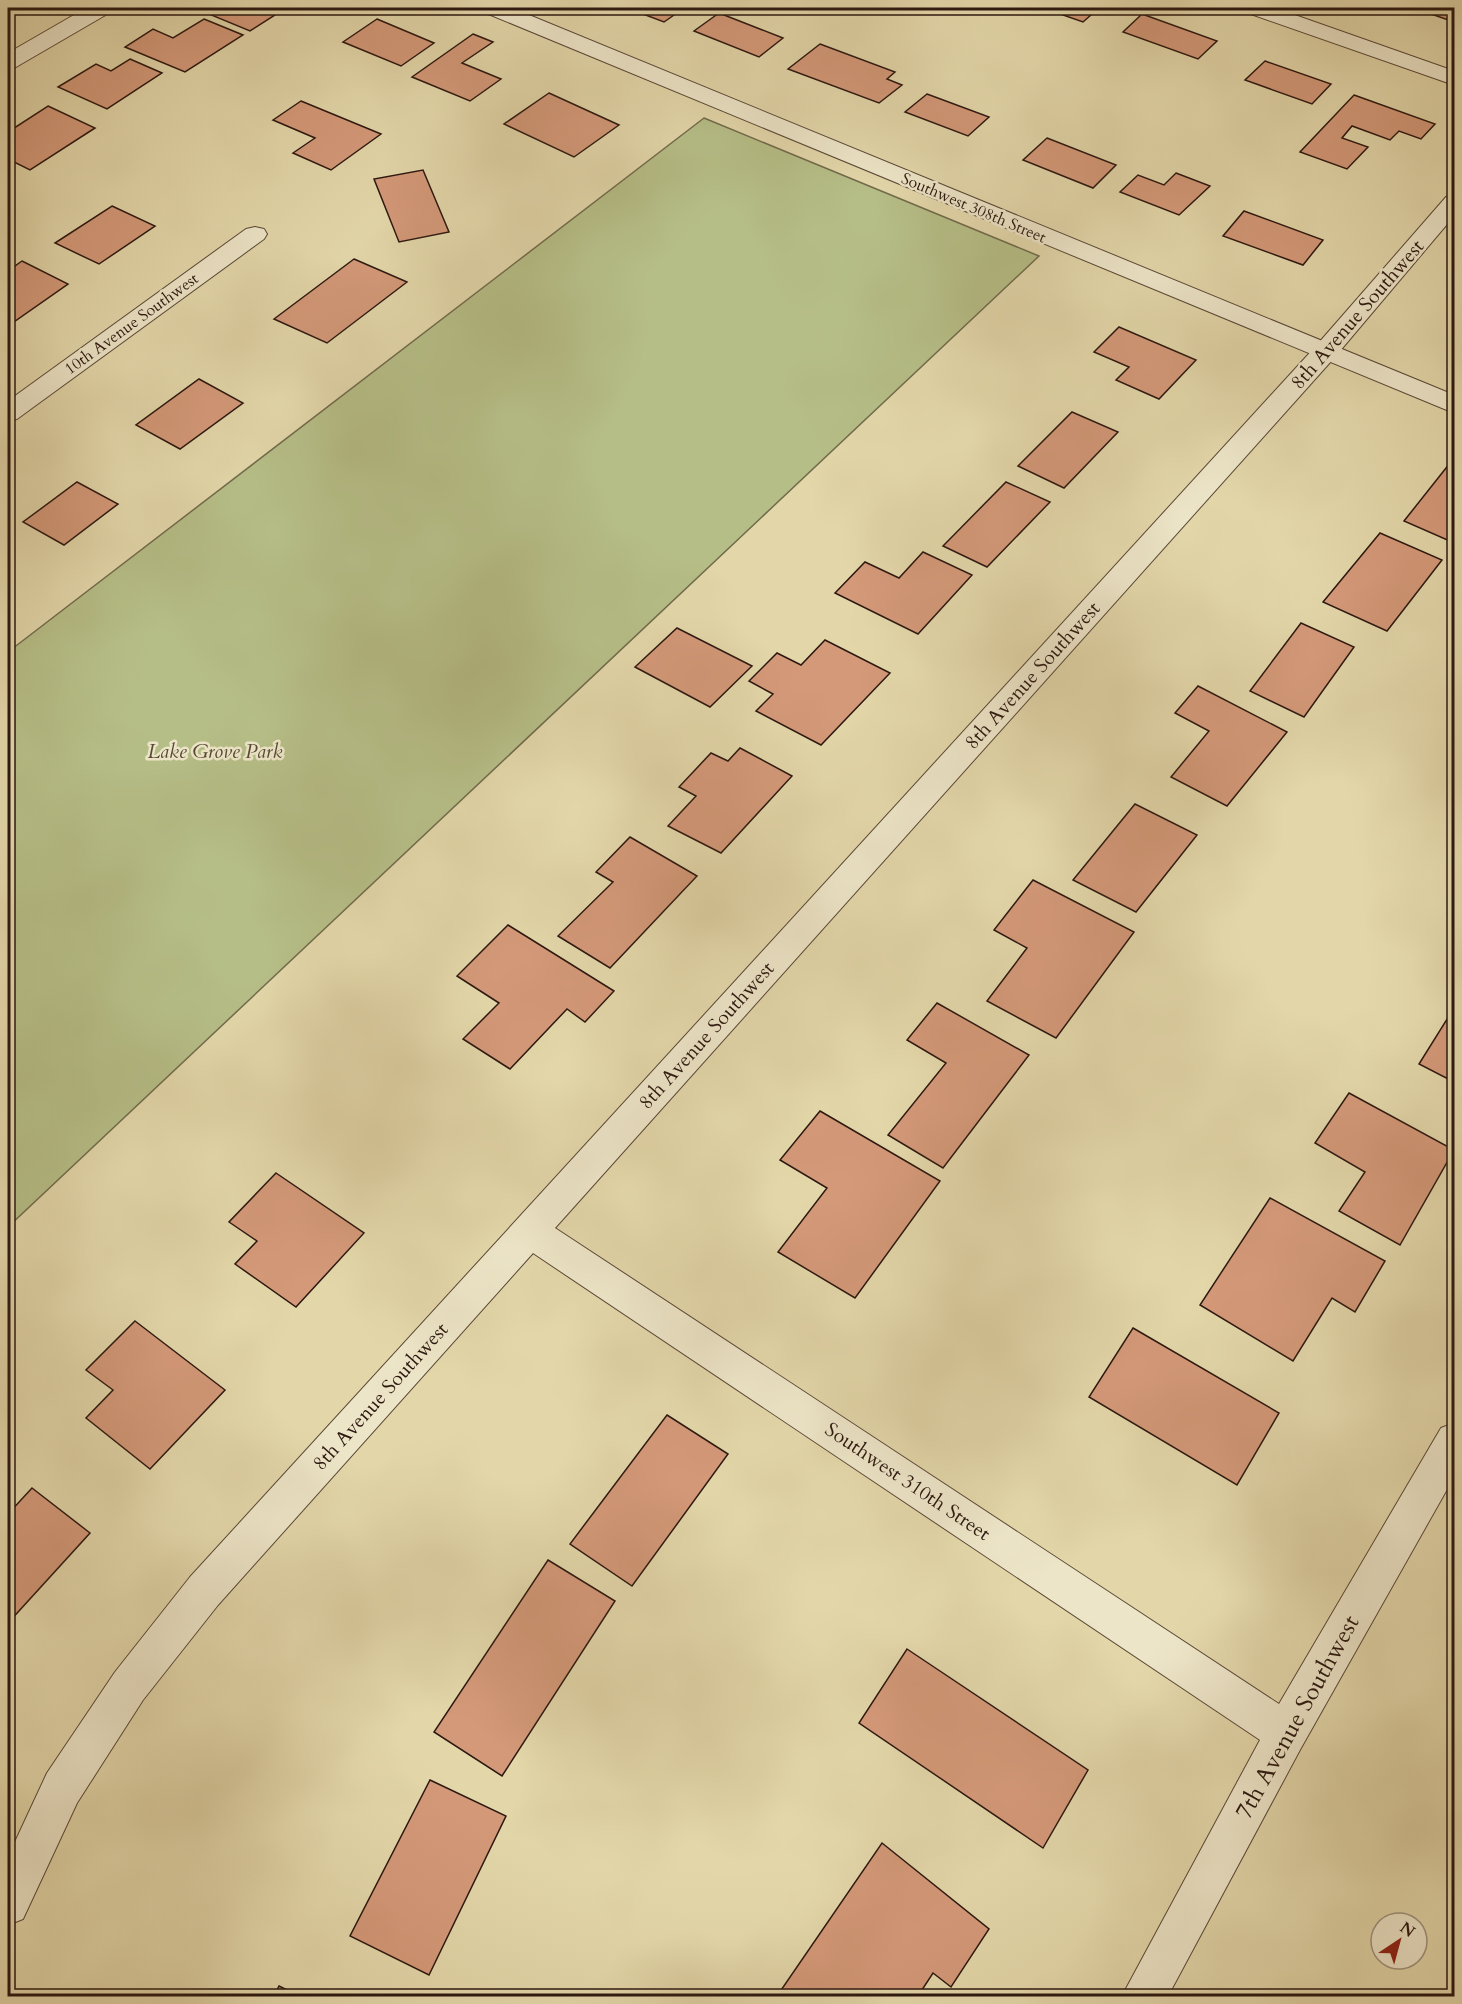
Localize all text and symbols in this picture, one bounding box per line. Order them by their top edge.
street label: Southwest 308th Street [898,167,1049,248]
street label: 8th Avenue Southwest [1285,233,1430,395]
street label: 10th Avenue Southwest [60,268,203,380]
street label: 8th Avenue Southwest [959,595,1107,755]
park label: Lake Grove Park [148,738,283,765]
street label: 8th Avenue Southwest [633,955,781,1115]
street label: 8th Avenue Southwest [307,1316,455,1476]
street label: Southwest 310th Street [820,1416,996,1547]
street label: 7th Avenue Southwest [1228,1609,1367,1825]
north arrow [1369,1911,1429,1971]
text: N [1395,1917,1419,1943]

